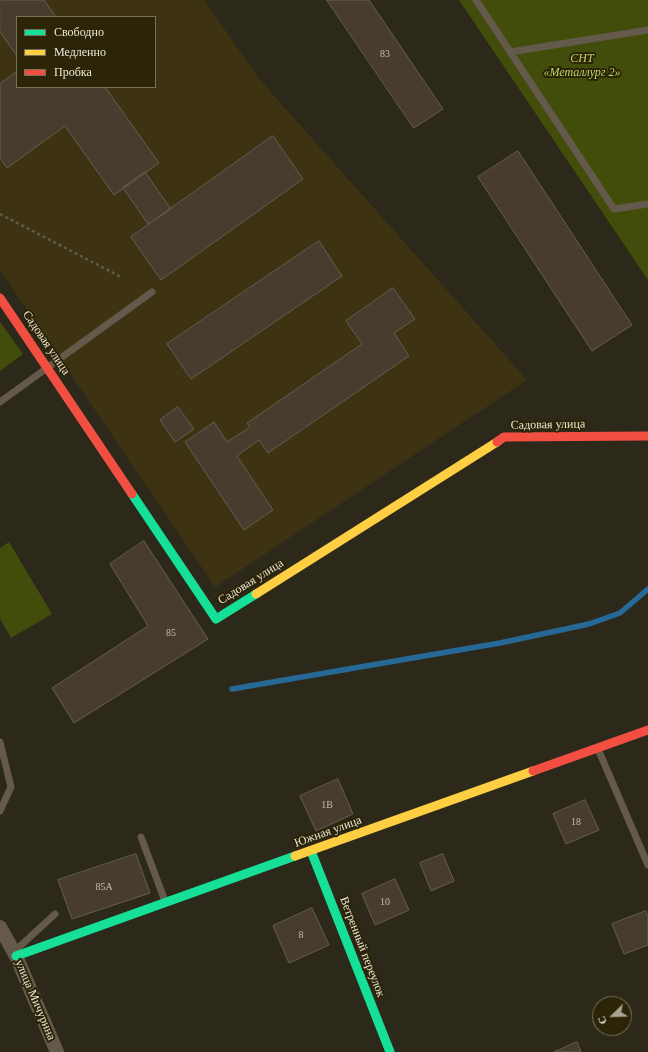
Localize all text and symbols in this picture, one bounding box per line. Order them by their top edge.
legend [16,16,156,88]
text: Свободно [54,25,104,39]
text: Медленно [54,45,106,59]
house number: 83 [380,48,390,60]
park label: СНТ «Металлург 2» [544,52,620,80]
text: Пробка [54,65,92,79]
street label: Садовая улица [19,308,73,378]
street label: Садовая улица [511,417,585,433]
street label: Садовая улица [216,556,286,608]
house number: 85 [166,627,176,639]
house number: 1В [321,799,333,811]
street label: Южная улица [292,813,364,851]
house number: 18 [571,816,581,828]
house number: 85А [95,881,113,893]
street label: Ветренный переулок [336,895,388,999]
house number: 10 [380,896,390,908]
house number: 8 [298,929,304,941]
street label: улица Мичурина [12,958,58,1042]
north arrow [592,996,632,1036]
text: С [595,1014,609,1026]

